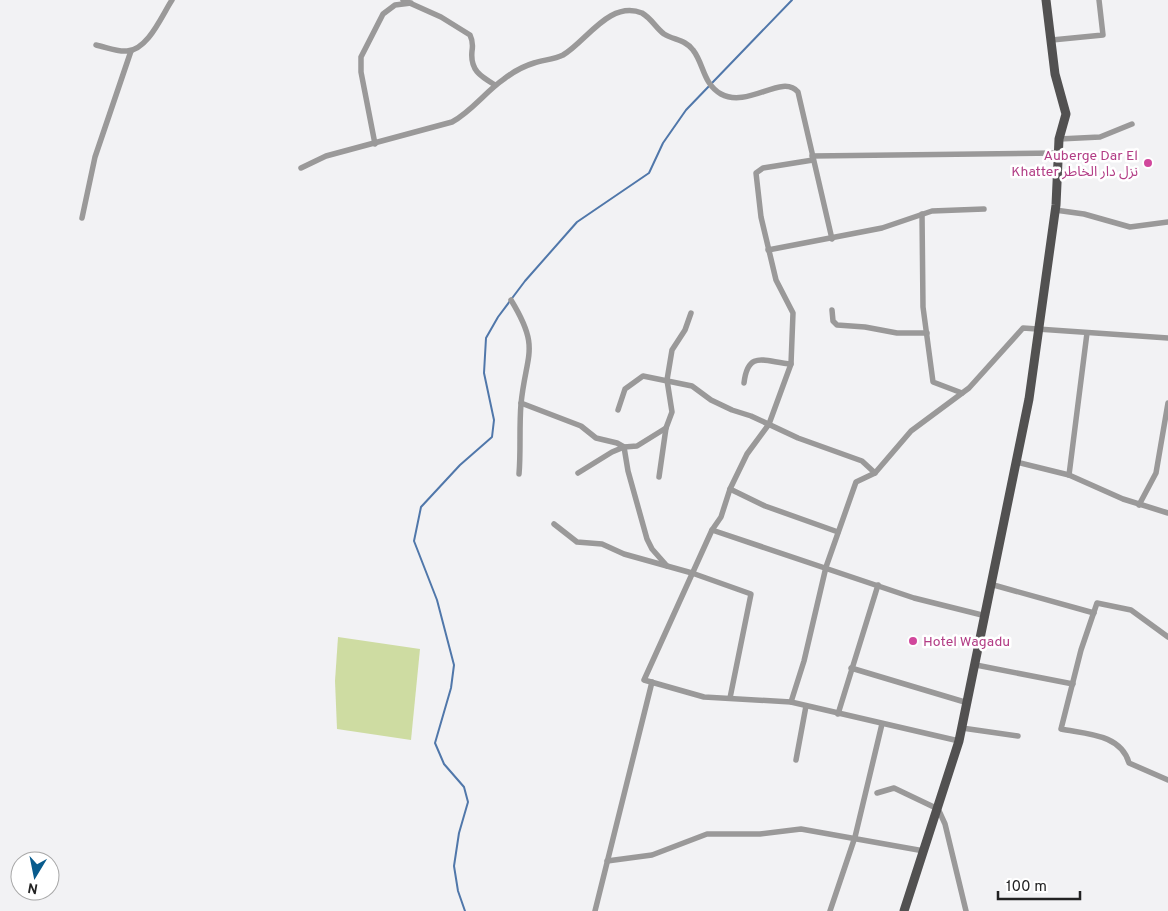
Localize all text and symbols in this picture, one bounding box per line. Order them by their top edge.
place label: Auberge Dar El Khatter نزل دار الخاطر [1011,148,1138,181]
marker: Auberge Dar El Khatter نزل دار الخاطر [1142,157,1154,169]
place label: Hotel Wagadu [923,634,1010,651]
marker: Hotel Wagadu [907,635,919,647]
north arrow [10,851,60,901]
scale bar [998,868,1080,900]
text: N [27,878,39,897]
text: 100 m [1006,878,1047,897]

